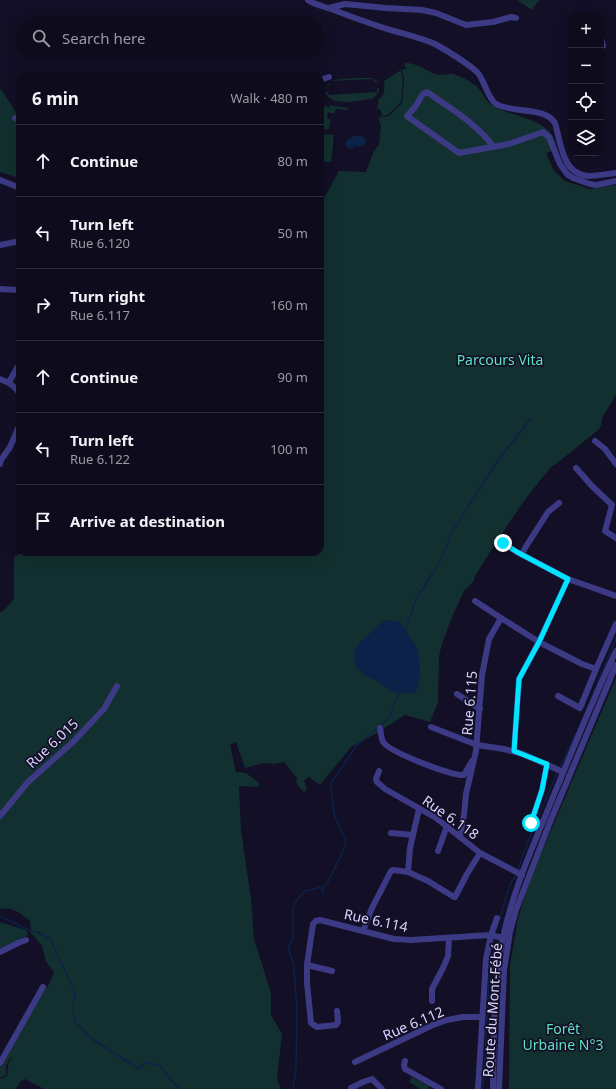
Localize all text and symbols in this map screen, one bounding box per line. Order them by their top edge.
map controls [568,12,604,156]
button: + [568,12,604,48]
search box [16,16,324,60]
icon: search [30,27,52,49]
text: Search here [62,28,145,48]
button: − [568,48,604,84]
button: locate [568,84,604,120]
text: 6 min [32,87,79,110]
text: Walk · 480 m [230,89,308,107]
button: layers [568,120,604,156]
icon: ahead [32,150,54,172]
text: Continue [70,151,138,171]
text: 80 m [278,152,308,170]
text: Turn left [70,214,134,234]
icon: left [32,222,54,244]
text: 50 m [278,224,308,242]
text: Rue 6.120 [70,234,130,252]
text: Turn right [70,286,145,306]
icon: right [32,294,54,316]
text: 160 m [270,296,308,314]
text: Rue 6.117 [70,306,130,324]
park label: Parcours Vita [457,350,543,369]
icon: ahead [32,366,54,388]
text: Continue [70,367,138,387]
text: 90 m [278,368,308,386]
text: Turn left [70,430,134,450]
icon: left [32,438,54,460]
text: 100 m [270,440,308,458]
text: Rue 6.122 [70,450,130,468]
icon: arrive [32,510,54,532]
text: Arrive at destination [70,511,225,531]
route end [494,534,512,552]
street label: Rue 6.115 [457,670,481,736]
street label: Rue 6.015 [22,714,82,772]
street label: Rue 6.118 [419,791,483,843]
route start [522,814,540,832]
street label: Rue 6.114 [342,904,410,936]
street label: Route du Mont-Fébé [478,942,506,1078]
street label: Rue 6.112 [380,1002,446,1044]
park label: Forêt Urbaine N°3 [523,1019,603,1054]

